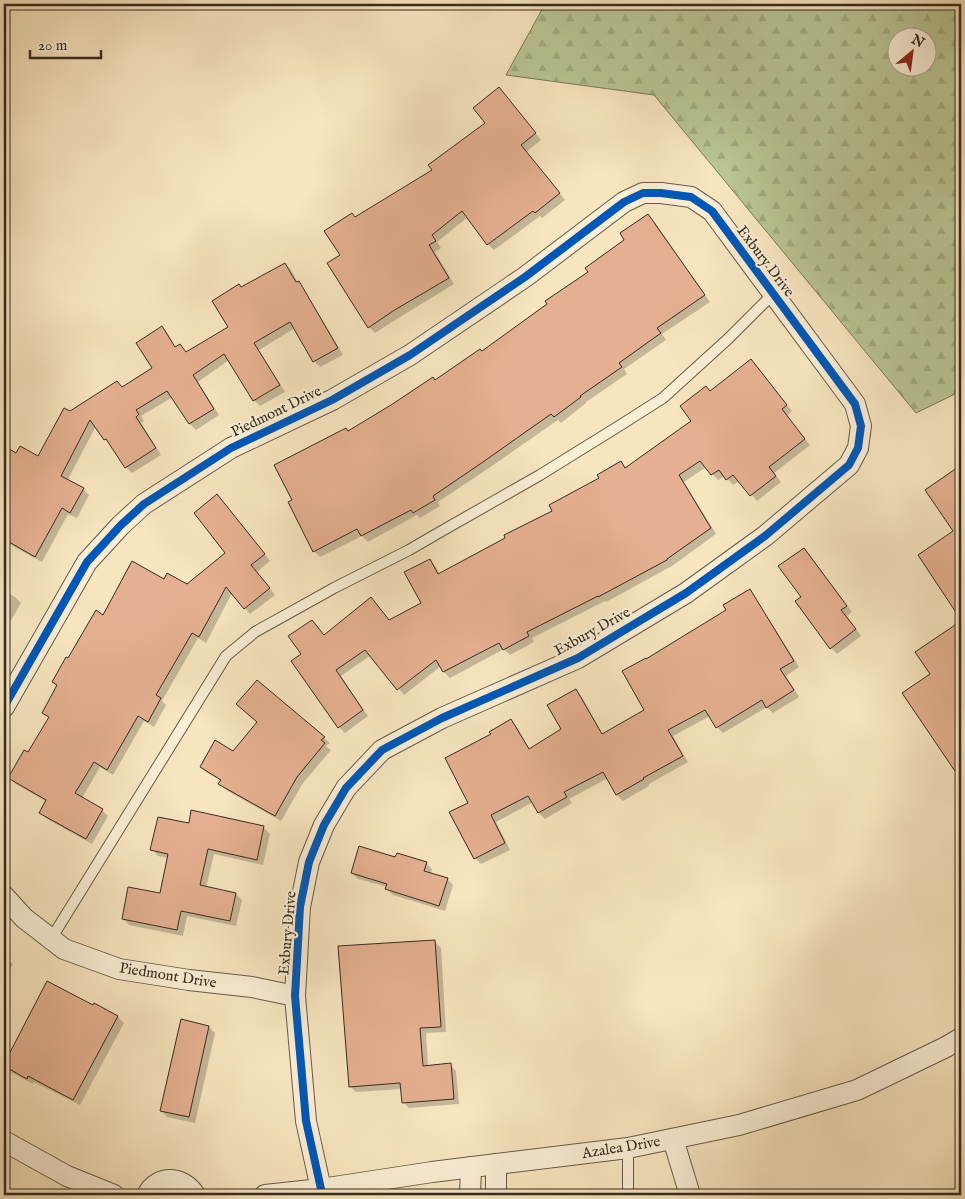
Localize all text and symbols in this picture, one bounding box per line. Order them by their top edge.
scale bar [30,28,101,60]
north arrow [888,28,938,78]
text: N [907,30,927,52]
text: 20 m [38,36,68,55]
street label: Exbury Drive [733,222,799,301]
street label: Piedmont Drive [228,381,325,442]
street label: Exbury Drive [551,603,634,660]
street label: Exbury Drive [274,890,301,976]
street label: Piedmont Drive [118,958,218,993]
street label: Azalea Drive [579,1132,662,1163]

